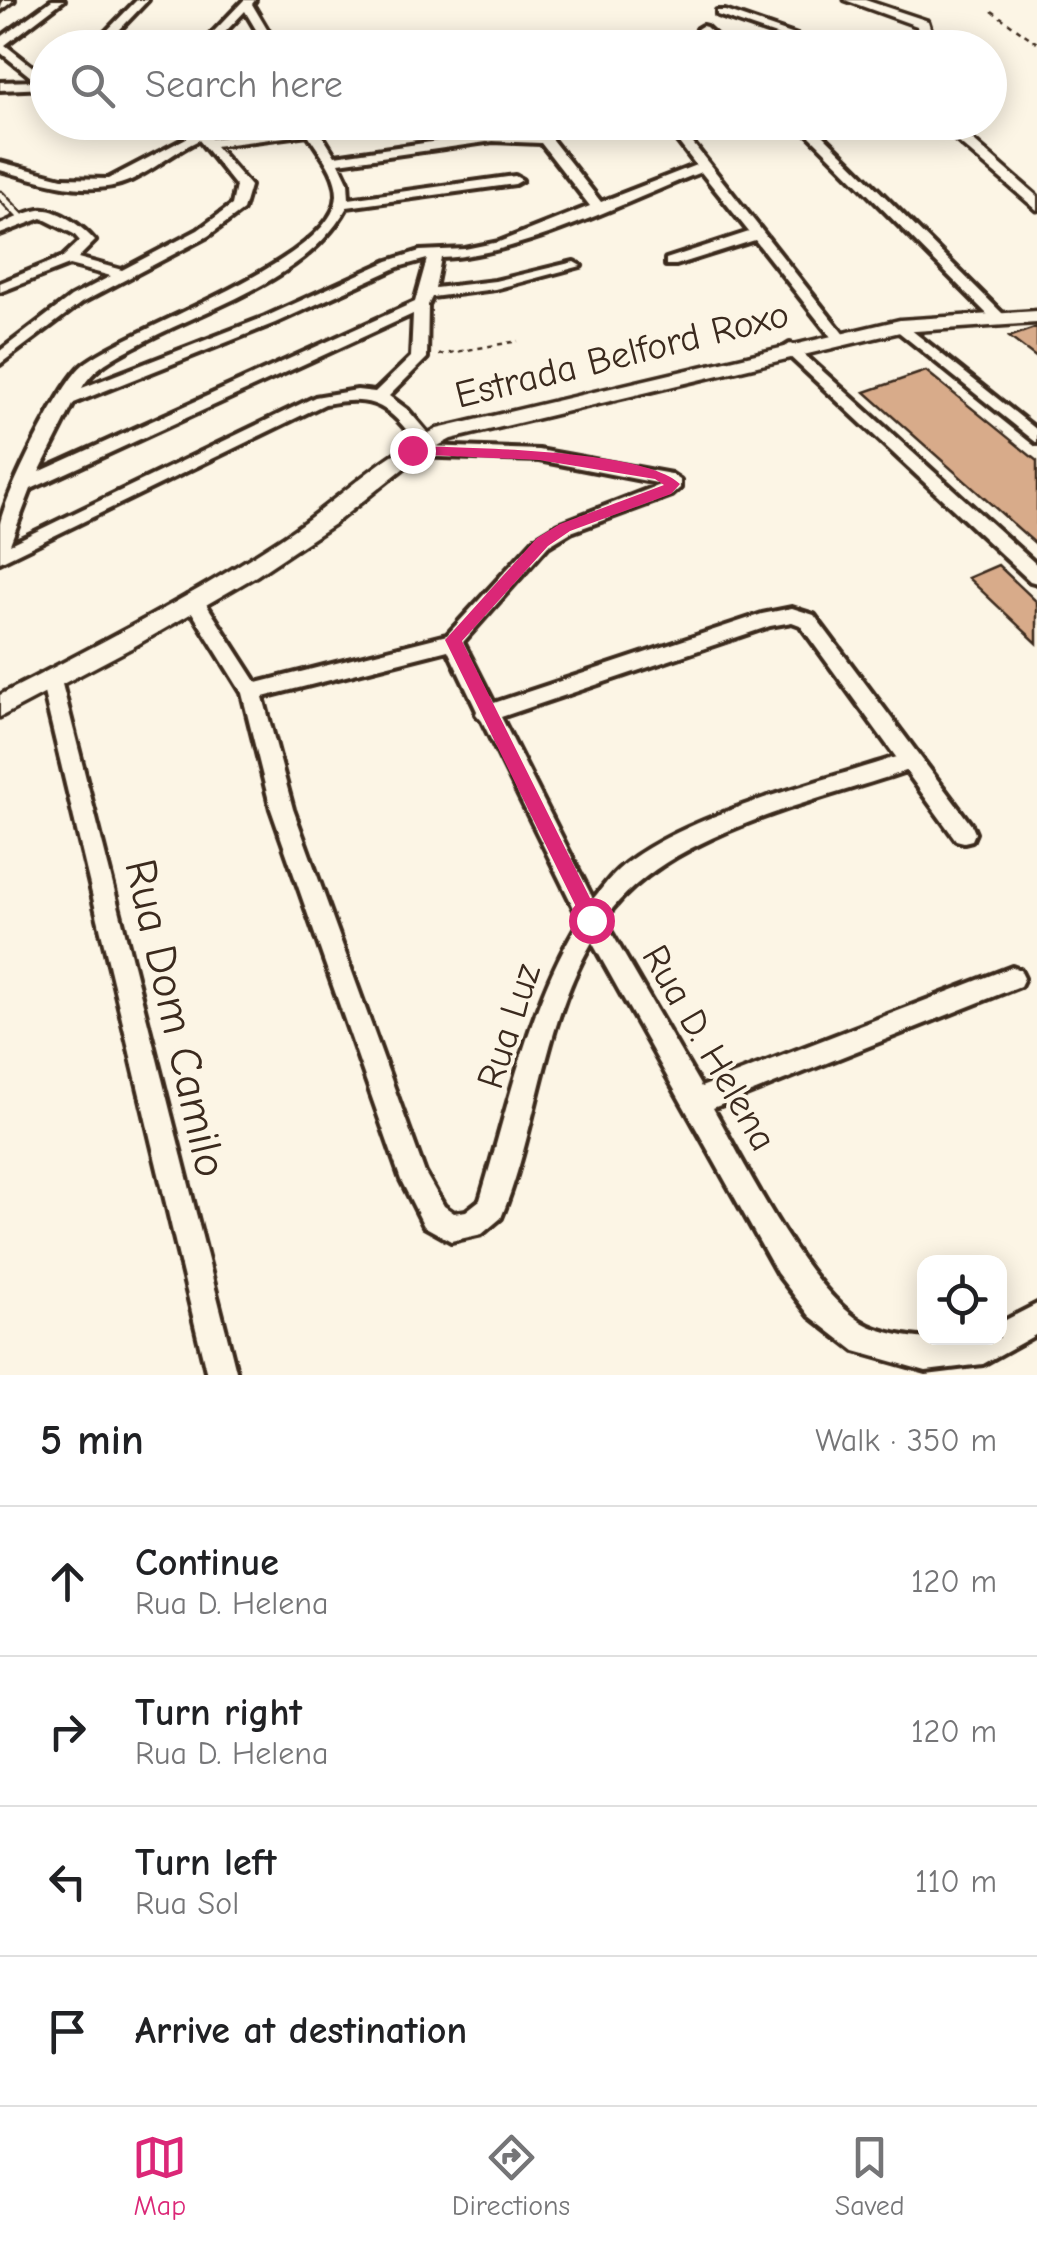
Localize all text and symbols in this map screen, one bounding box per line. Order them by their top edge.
search box [30,30,1007,140]
icon: search [65,58,120,113]
text: Search here [145,63,343,107]
street label: Estrada Belford Roxo [451,292,793,418]
route end [390,428,436,474]
street label: Rua Dom Camilo [114,854,238,1182]
route start [569,898,615,944]
street label: Rua D. Helena [632,937,786,1159]
street label: Rua Luz [468,958,550,1094]
map controls [917,1255,1007,1345]
button: locate [917,1255,1007,1345]
text: 5 min [40,1416,144,1465]
text: Walk · 350 m [815,1422,997,1459]
text: Continue [135,1541,279,1585]
icon: ahead [40,1554,95,1609]
text: 120 m [911,1563,997,1600]
text: Rua D. Helena [135,1585,329,1622]
text: Turn right [135,1691,302,1735]
icon: right [40,1704,95,1759]
text: 120 m [911,1713,997,1750]
text: Rua D. Helena [135,1735,329,1772]
text: Turn left [135,1841,276,1885]
icon: left [40,1854,95,1909]
text: 110 m [915,1863,997,1900]
text: Rua Sol [135,1885,239,1922]
icon: arrive [40,2004,95,2059]
text: Arrive at destination [135,2009,467,2053]
tab: Map [132,2130,187,2222]
tab: Directions [452,2130,570,2222]
tab: Saved [835,2130,905,2222]

